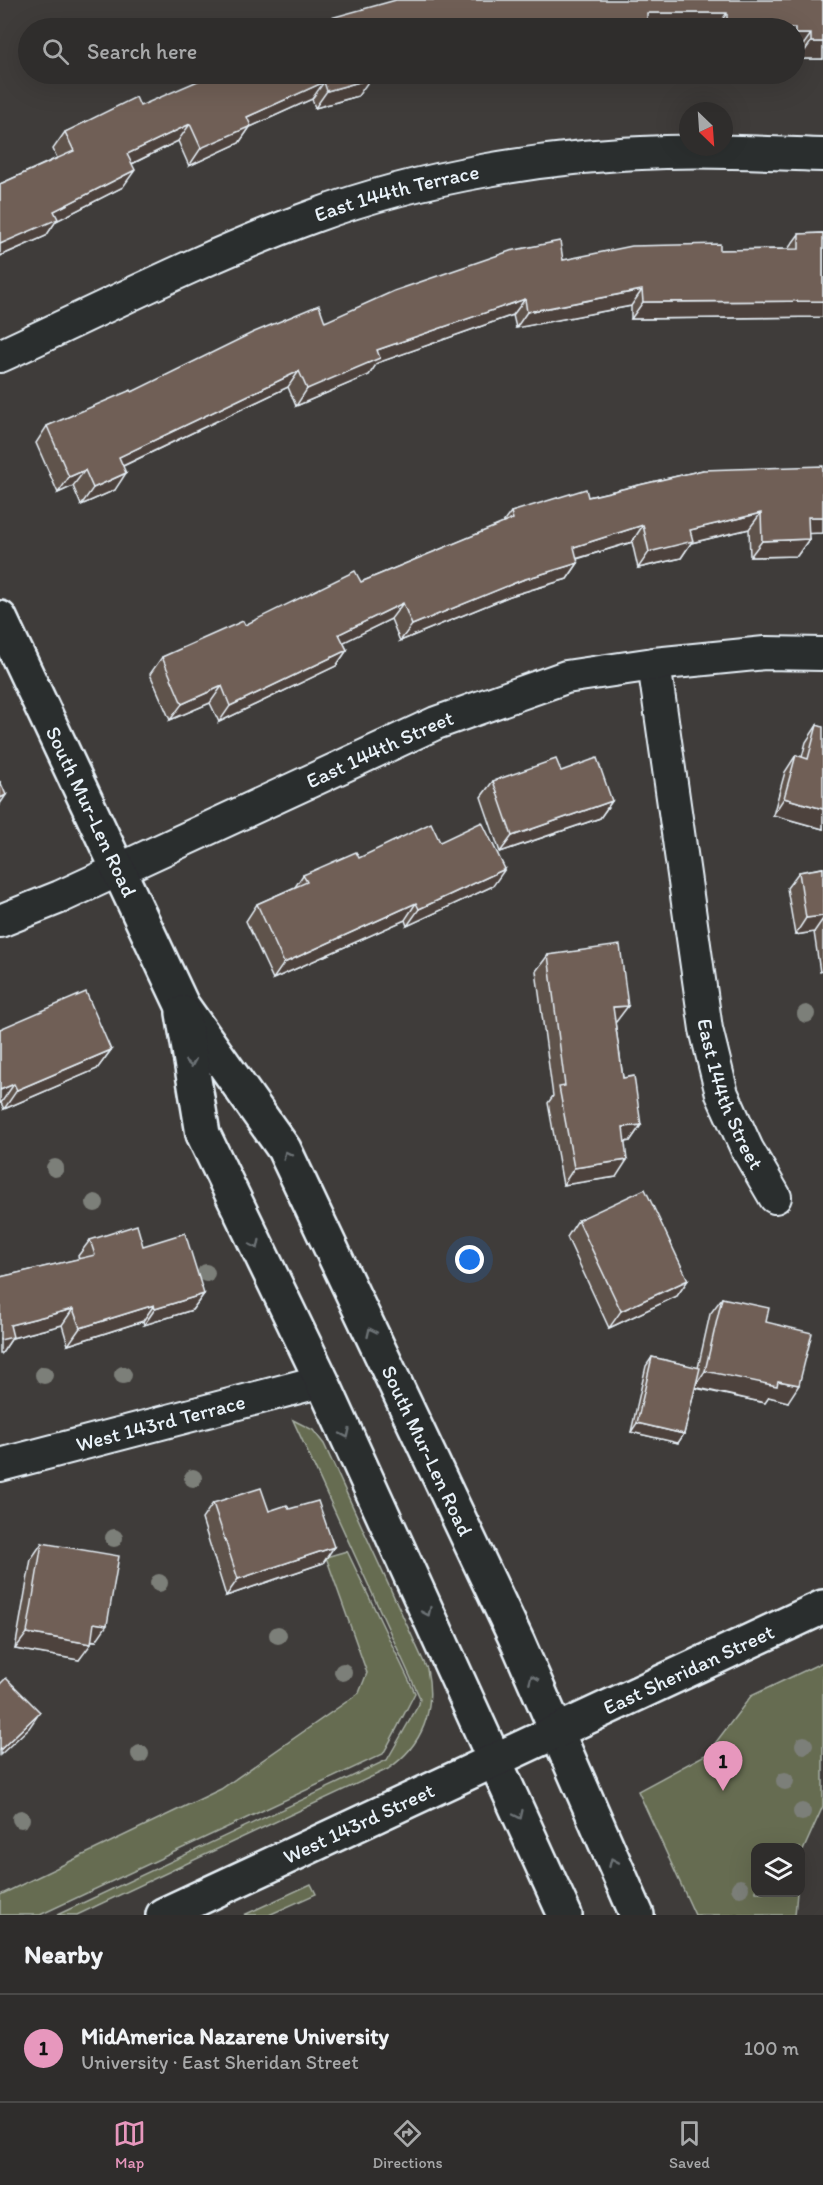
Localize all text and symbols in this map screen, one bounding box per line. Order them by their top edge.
search box [18,18,805,84]
icon: search [39,35,72,68]
text: Search here [87,38,197,65]
north arrow [679,102,733,156]
street label: East 144th Terrace [311,159,481,227]
street label: East 144th Street [302,705,457,793]
street label: South Mur-Len Road [41,722,142,901]
street label: East 144th Street [693,1017,769,1174]
one-way arrow [184,1058,197,1068]
one-way arrow [283,1151,294,1162]
one-way arrow [249,1238,260,1249]
your location [455,1245,484,1274]
one-way arrow [366,1327,378,1338]
street label: South Mur-Len Road [376,1361,478,1540]
street label: West 143rd Terrace [73,1389,248,1457]
one-way arrow [338,1428,350,1439]
one-way arrow [420,1605,432,1616]
street label: East Sheridan Street [599,1619,778,1720]
one-way arrow [529,1675,541,1686]
pin: 1 [704,1742,742,1791]
street label: West 143rd Street [279,1777,438,1869]
one-way arrow [512,1809,524,1820]
map controls [751,1843,805,1897]
button: layers [751,1843,805,1897]
one-way arrow [608,1857,620,1868]
text: Nearby [24,1938,103,1970]
text: MidAmerica Nazarene University [81,2023,389,2050]
text: 1 [39,2036,48,2060]
text: 100 m [744,2036,799,2060]
text: University · East Sheridan Street [81,2050,359,2074]
tab: Map [113,2117,146,2172]
tab: Directions [372,2117,443,2172]
tab: Saved [669,2117,710,2172]

